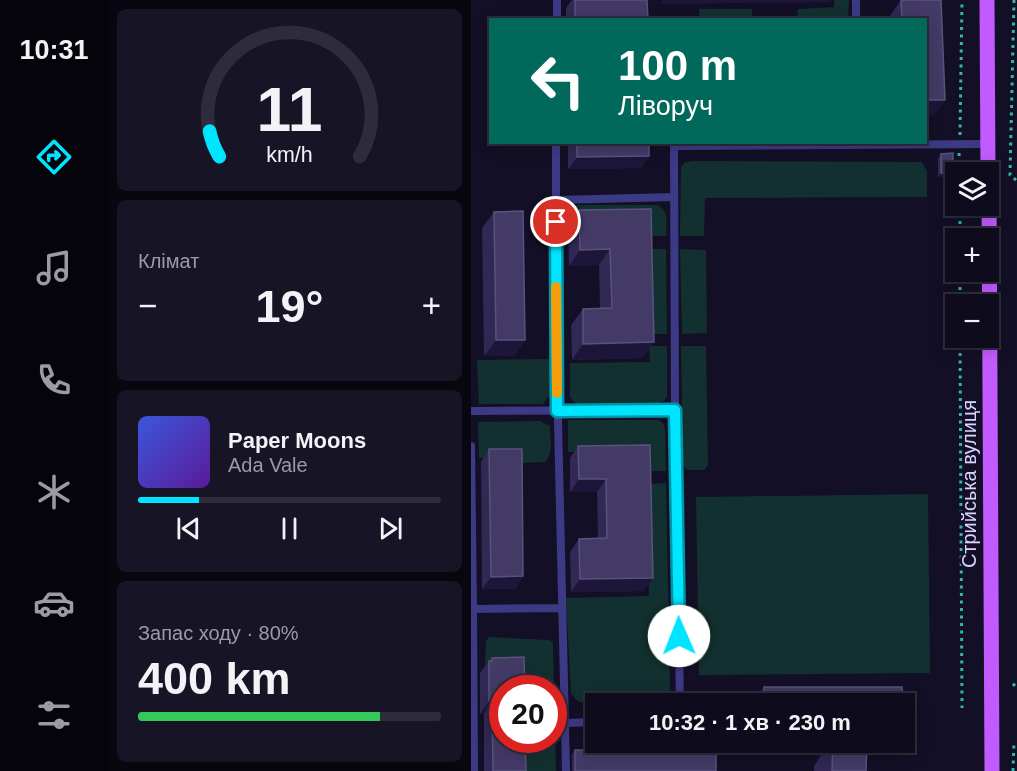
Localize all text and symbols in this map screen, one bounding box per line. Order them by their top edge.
text: 10:31 [19,35,89,65]
icon: left [519,42,597,120]
text: 100 m [618,42,737,89]
text: 11 [257,75,322,144]
text: Ліворуч [618,91,713,121]
icon: directions [33,136,75,178]
text: km/h [266,143,313,167]
map controls [945,162,999,348]
button: layers [945,162,999,216]
pin [530,196,581,247]
icon: arrive [539,205,572,238]
button: + [945,228,999,282]
icon: music [33,247,75,289]
text: Клімат [138,250,199,272]
text: 19° [255,281,324,332]
text: − [138,287,157,324]
text: + [422,287,441,324]
button: − [945,294,999,348]
icon: phone [33,359,75,401]
street label: Стрийська вулиця [958,400,980,568]
text: Paper Moons [228,428,366,453]
text: Ada Vale [228,454,308,476]
icon: climate [33,471,75,513]
icon: previous [172,512,205,545]
icon: pause [273,512,306,545]
icon: next [374,512,407,545]
icon: car [33,582,75,624]
position arrow [647,604,711,668]
text: Запас ходу · 80% [138,622,299,644]
text: 400 km [138,653,291,704]
speed limit sign: 20 [489,675,567,753]
icon: filters [33,694,75,736]
text: 10:32 · 1 хв · 230 m [649,710,851,735]

